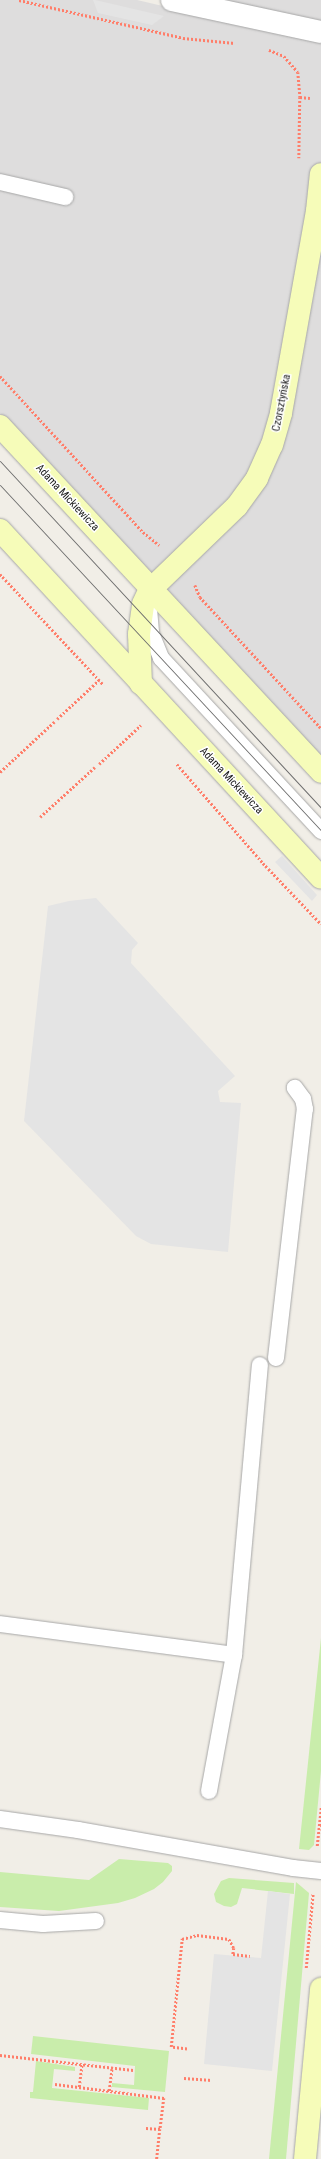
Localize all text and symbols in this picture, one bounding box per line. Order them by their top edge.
street label: Czorsztyńska [270,373,294,433]
street label: Adama Mickiewicza [33,462,101,534]
street label: Adama Mickiewicza [197,745,265,817]

